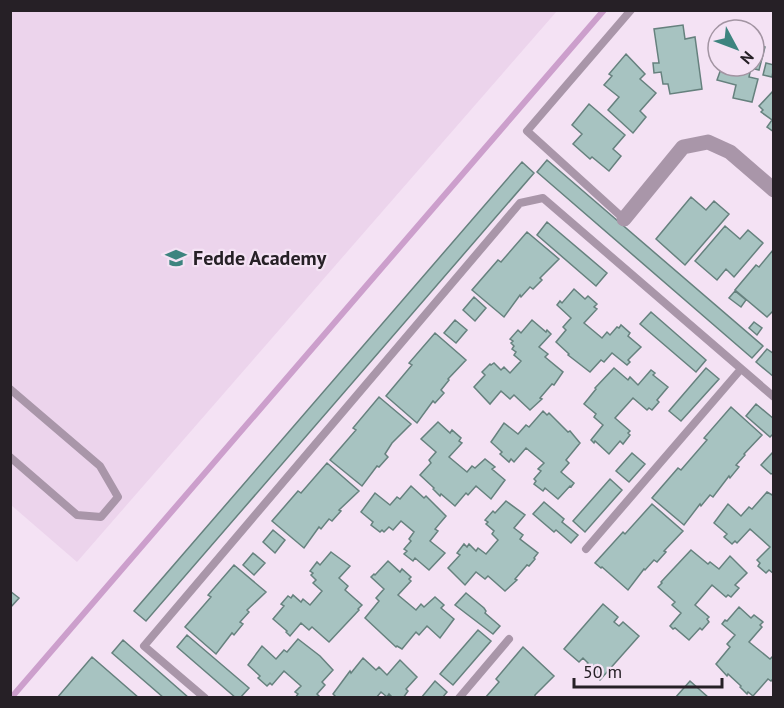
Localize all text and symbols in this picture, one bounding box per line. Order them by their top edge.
north arrow [706,18,766,78]
text: N [736,47,758,68]
place label: Fedde Academy [193,245,327,271]
school or university icon: Fedde Academy [164,246,188,270]
scale bar [574,651,722,689]
text: 50 m [583,660,622,683]

